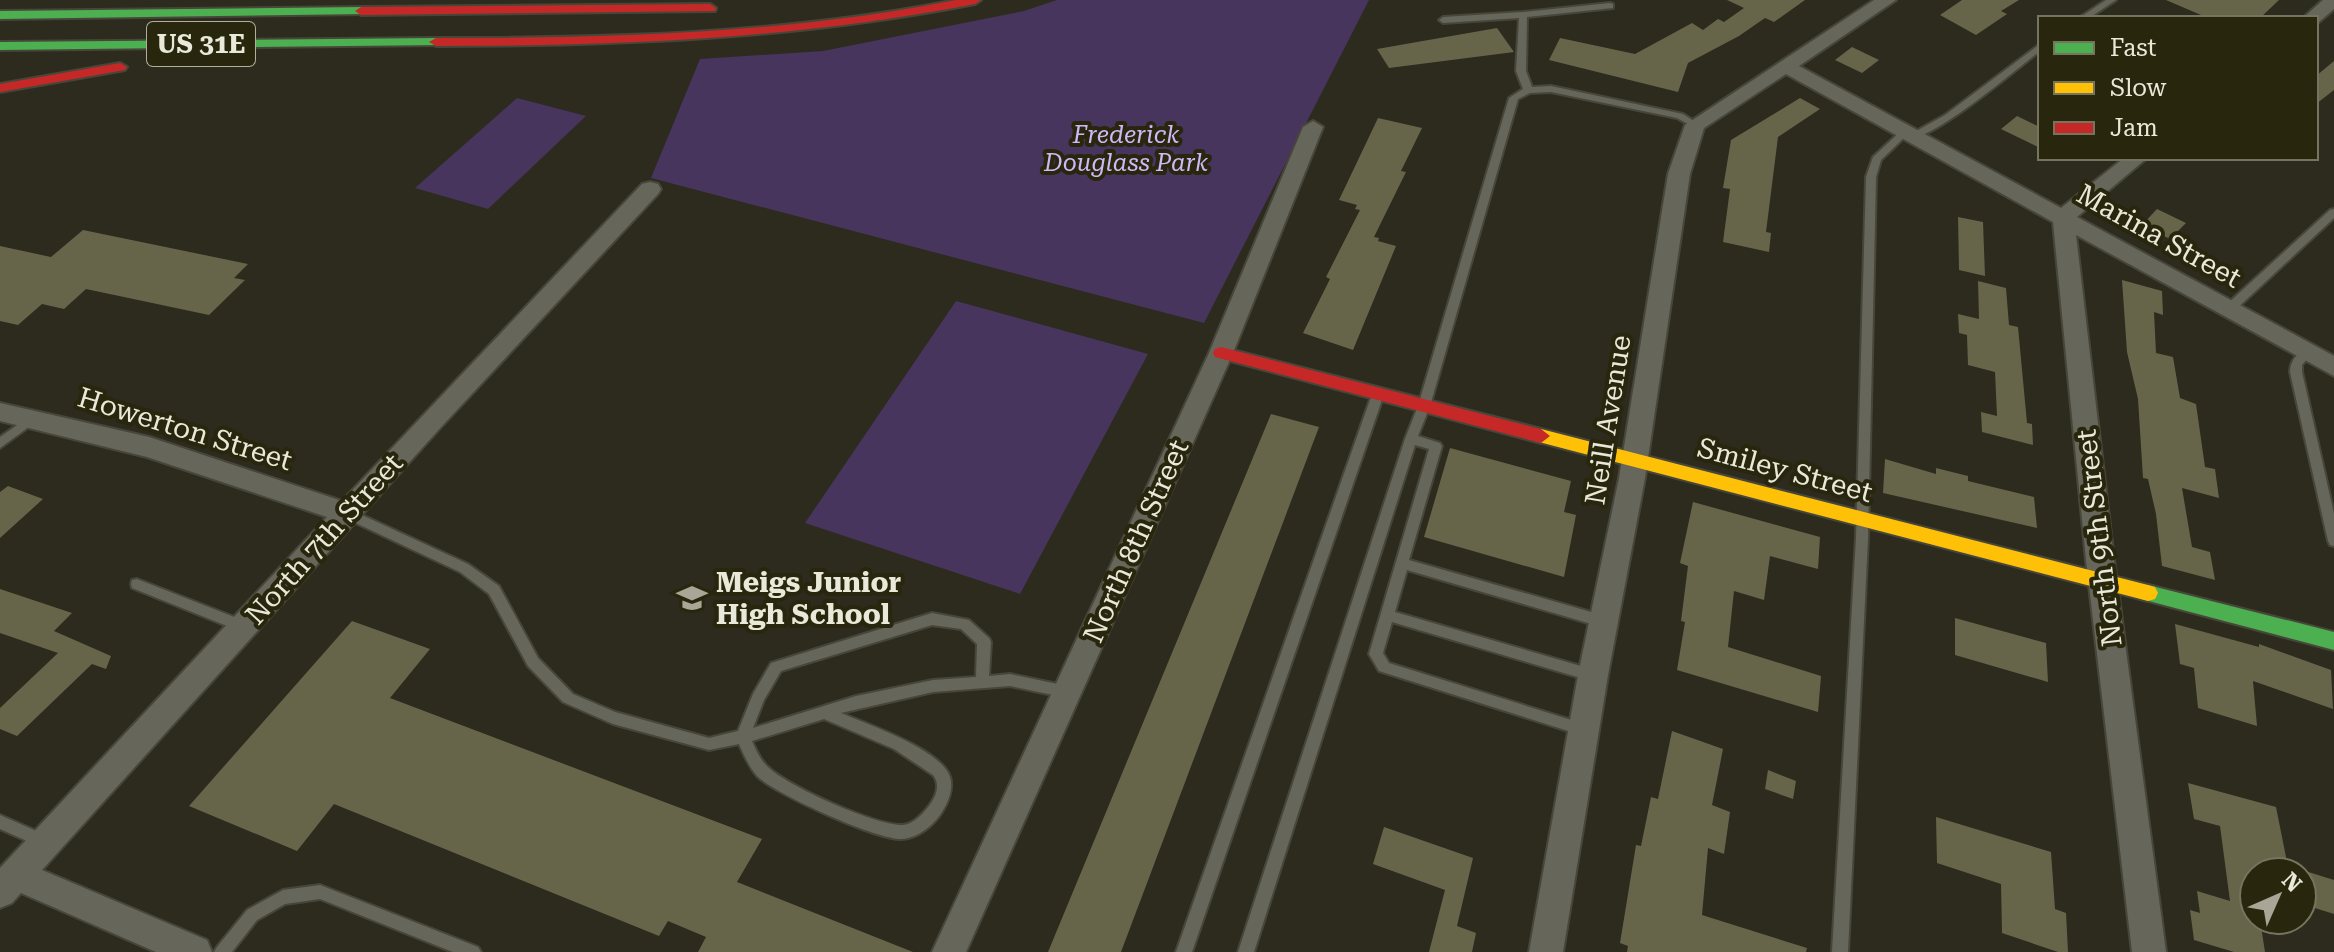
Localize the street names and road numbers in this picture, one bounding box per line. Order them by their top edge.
road number: US 31E [147,22,255,66]
street label: Marina Street [2071,177,2247,295]
street label: Neill Avenue [1578,333,1638,507]
street label: Howerton Street [74,381,296,477]
street label: North 9th Street [2069,428,2129,648]
street label: Smiley Street [1694,431,1876,509]
street label: North 8th Street [1076,434,1196,648]
street label: North 7th Street [239,447,409,631]

